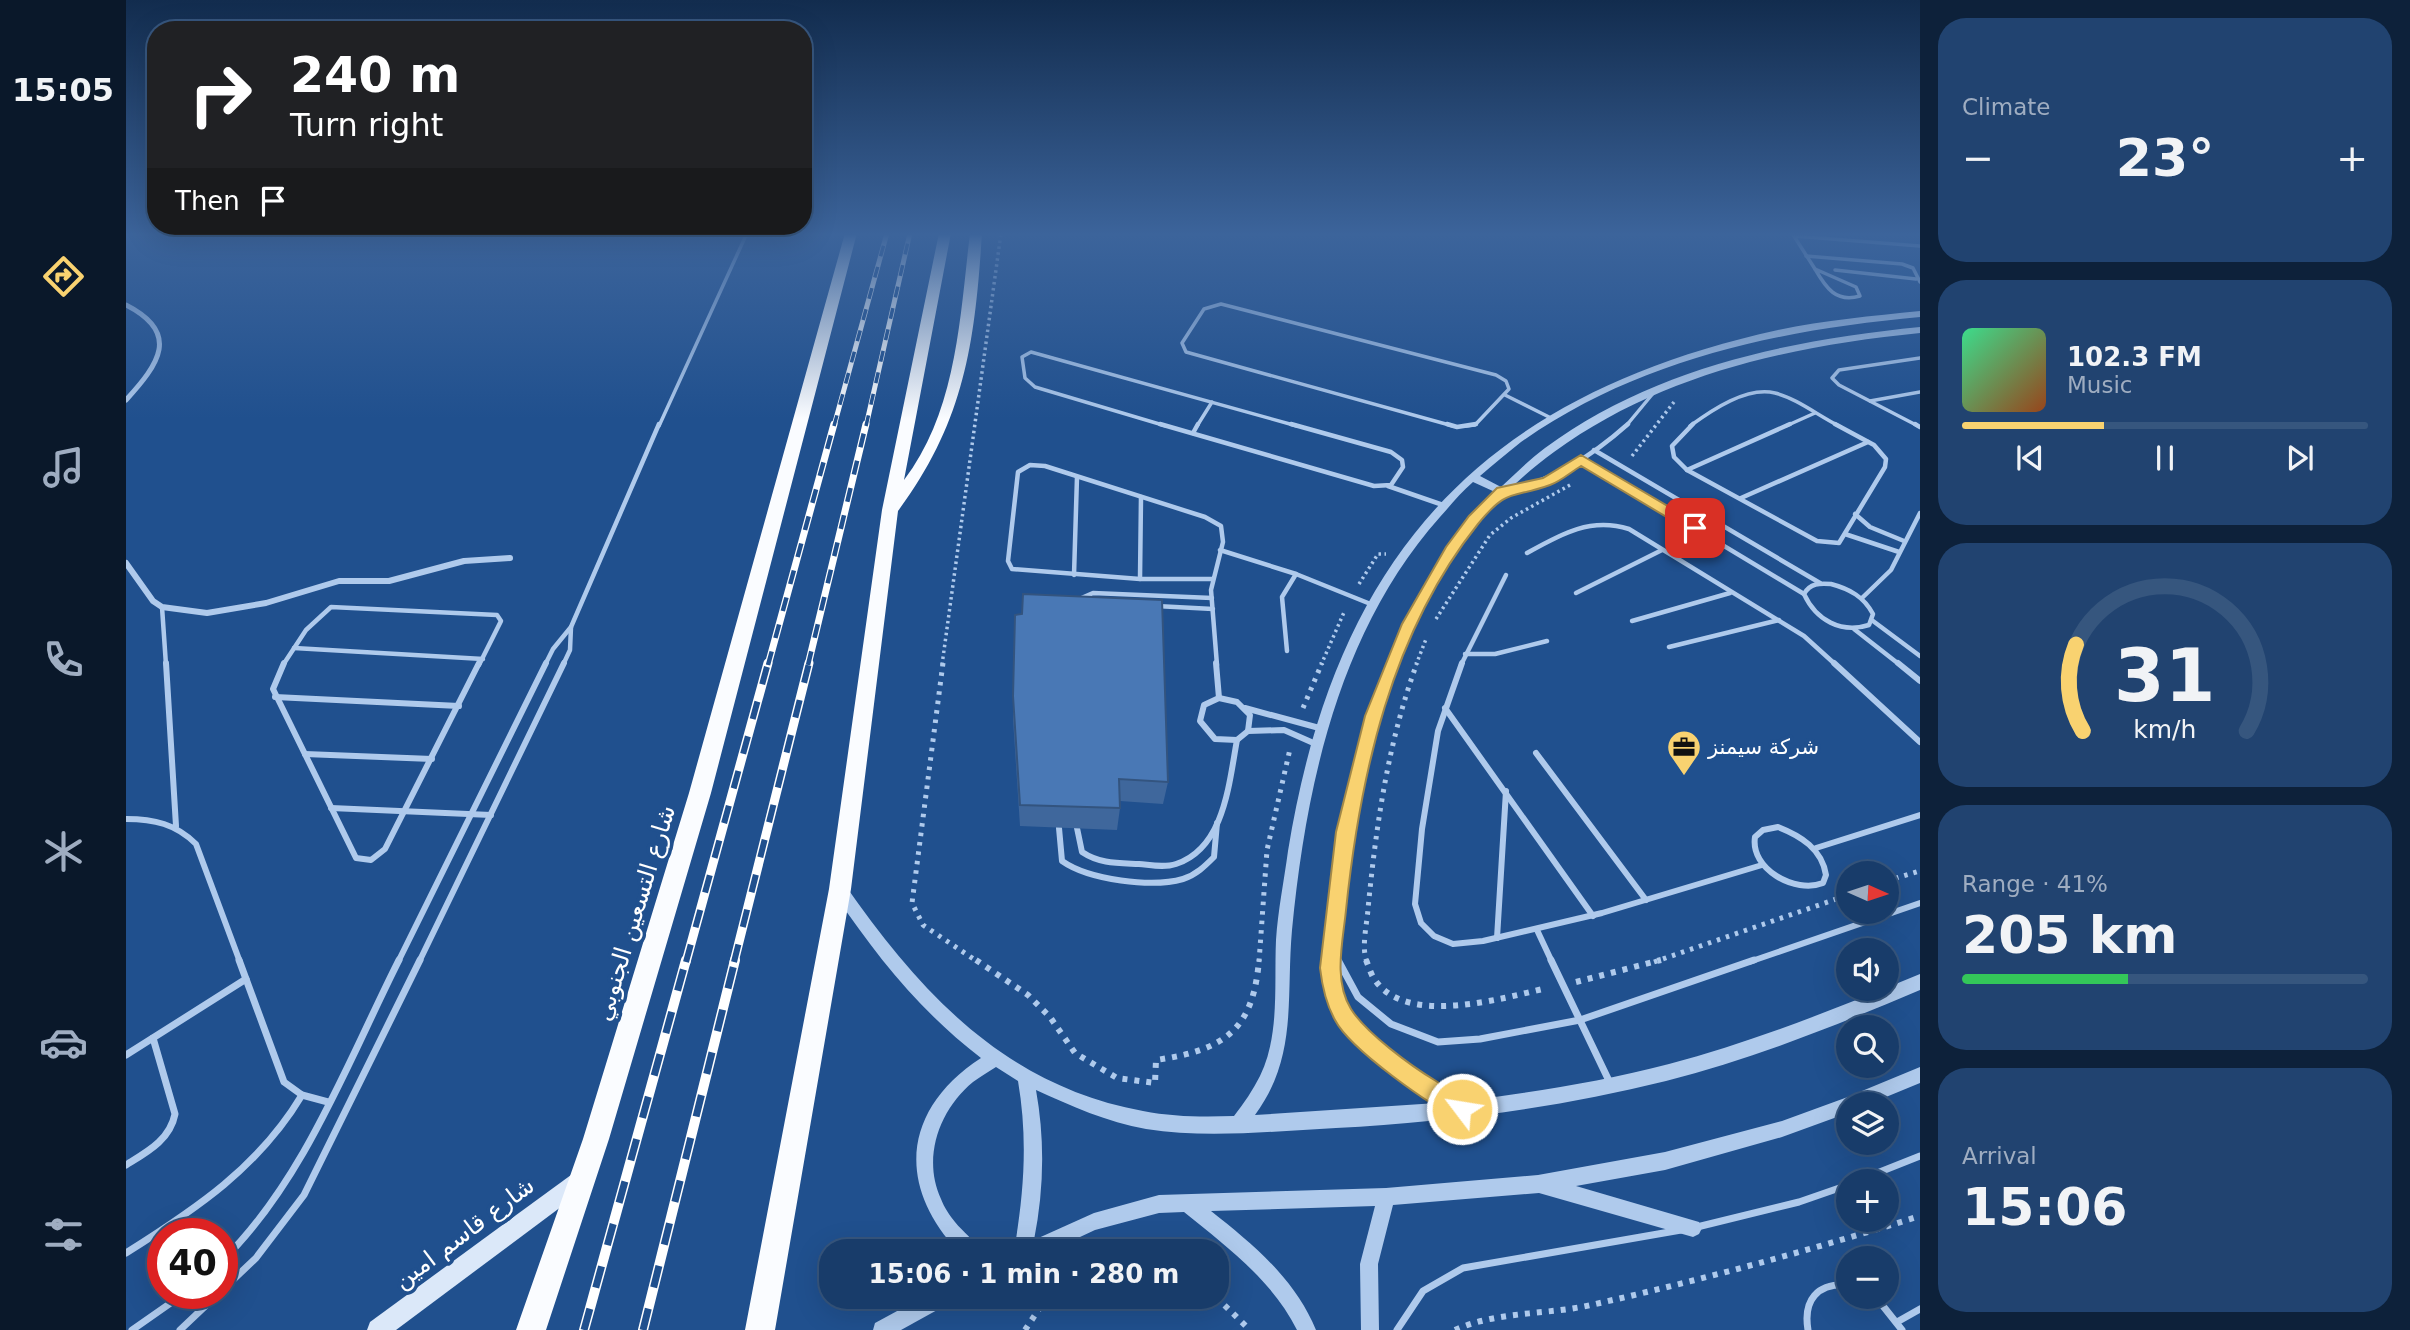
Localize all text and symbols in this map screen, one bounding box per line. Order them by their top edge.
text: 240 m [290,47,460,104]
icon: right [175,49,266,140]
text: 15:05 [12,71,114,109]
text: Climate [1962,94,2051,120]
text: Turn right [290,106,443,144]
text: 23° [2116,128,2214,188]
text: − [1962,136,1994,180]
text: + [2336,136,2368,180]
icon: arrive [254,182,292,220]
text: Then [175,186,240,216]
icon: directions [39,252,88,301]
text: 102.3 FM [2067,342,2202,372]
text: Music [2067,372,2132,398]
icon: previous [2011,439,2049,477]
icon: pause [2146,439,2184,477]
icon: next [2281,439,2319,477]
icon: music [39,443,88,492]
pin [1665,498,1725,558]
icon: arrive [1676,509,1714,547]
text: 31 [2114,633,2216,718]
icon: phone [39,635,88,684]
text: km/h [2133,715,2197,744]
office icon: شركة سيمنز [1665,728,1703,777]
place label: شركة سيمنز [1707,735,1819,759]
street label: شارع التسعين الجنوبي [589,802,681,1024]
icon: climate [39,827,88,876]
north arrow [1836,861,1899,924]
map controls [1836,861,1899,1309]
text: Range · 41% [1962,871,2108,897]
text: 205 km [1962,905,2177,965]
button: sound [1836,938,1899,1001]
button: search [1836,1015,1899,1078]
icon: car [39,1018,88,1067]
position arrow [1425,1072,1499,1146]
button: layers [1836,1092,1899,1155]
text: Arrival [1962,1143,2037,1169]
button: + [1836,1169,1899,1232]
street label: شارع قاسم امين [388,1171,540,1295]
text: 15:06 [1962,1177,2128,1237]
icon: filters [39,1210,88,1259]
speed limit sign: 40 [147,1218,238,1309]
button: − [1836,1246,1899,1309]
text: 15:06 · 1 min · 280 m [869,1259,1179,1289]

